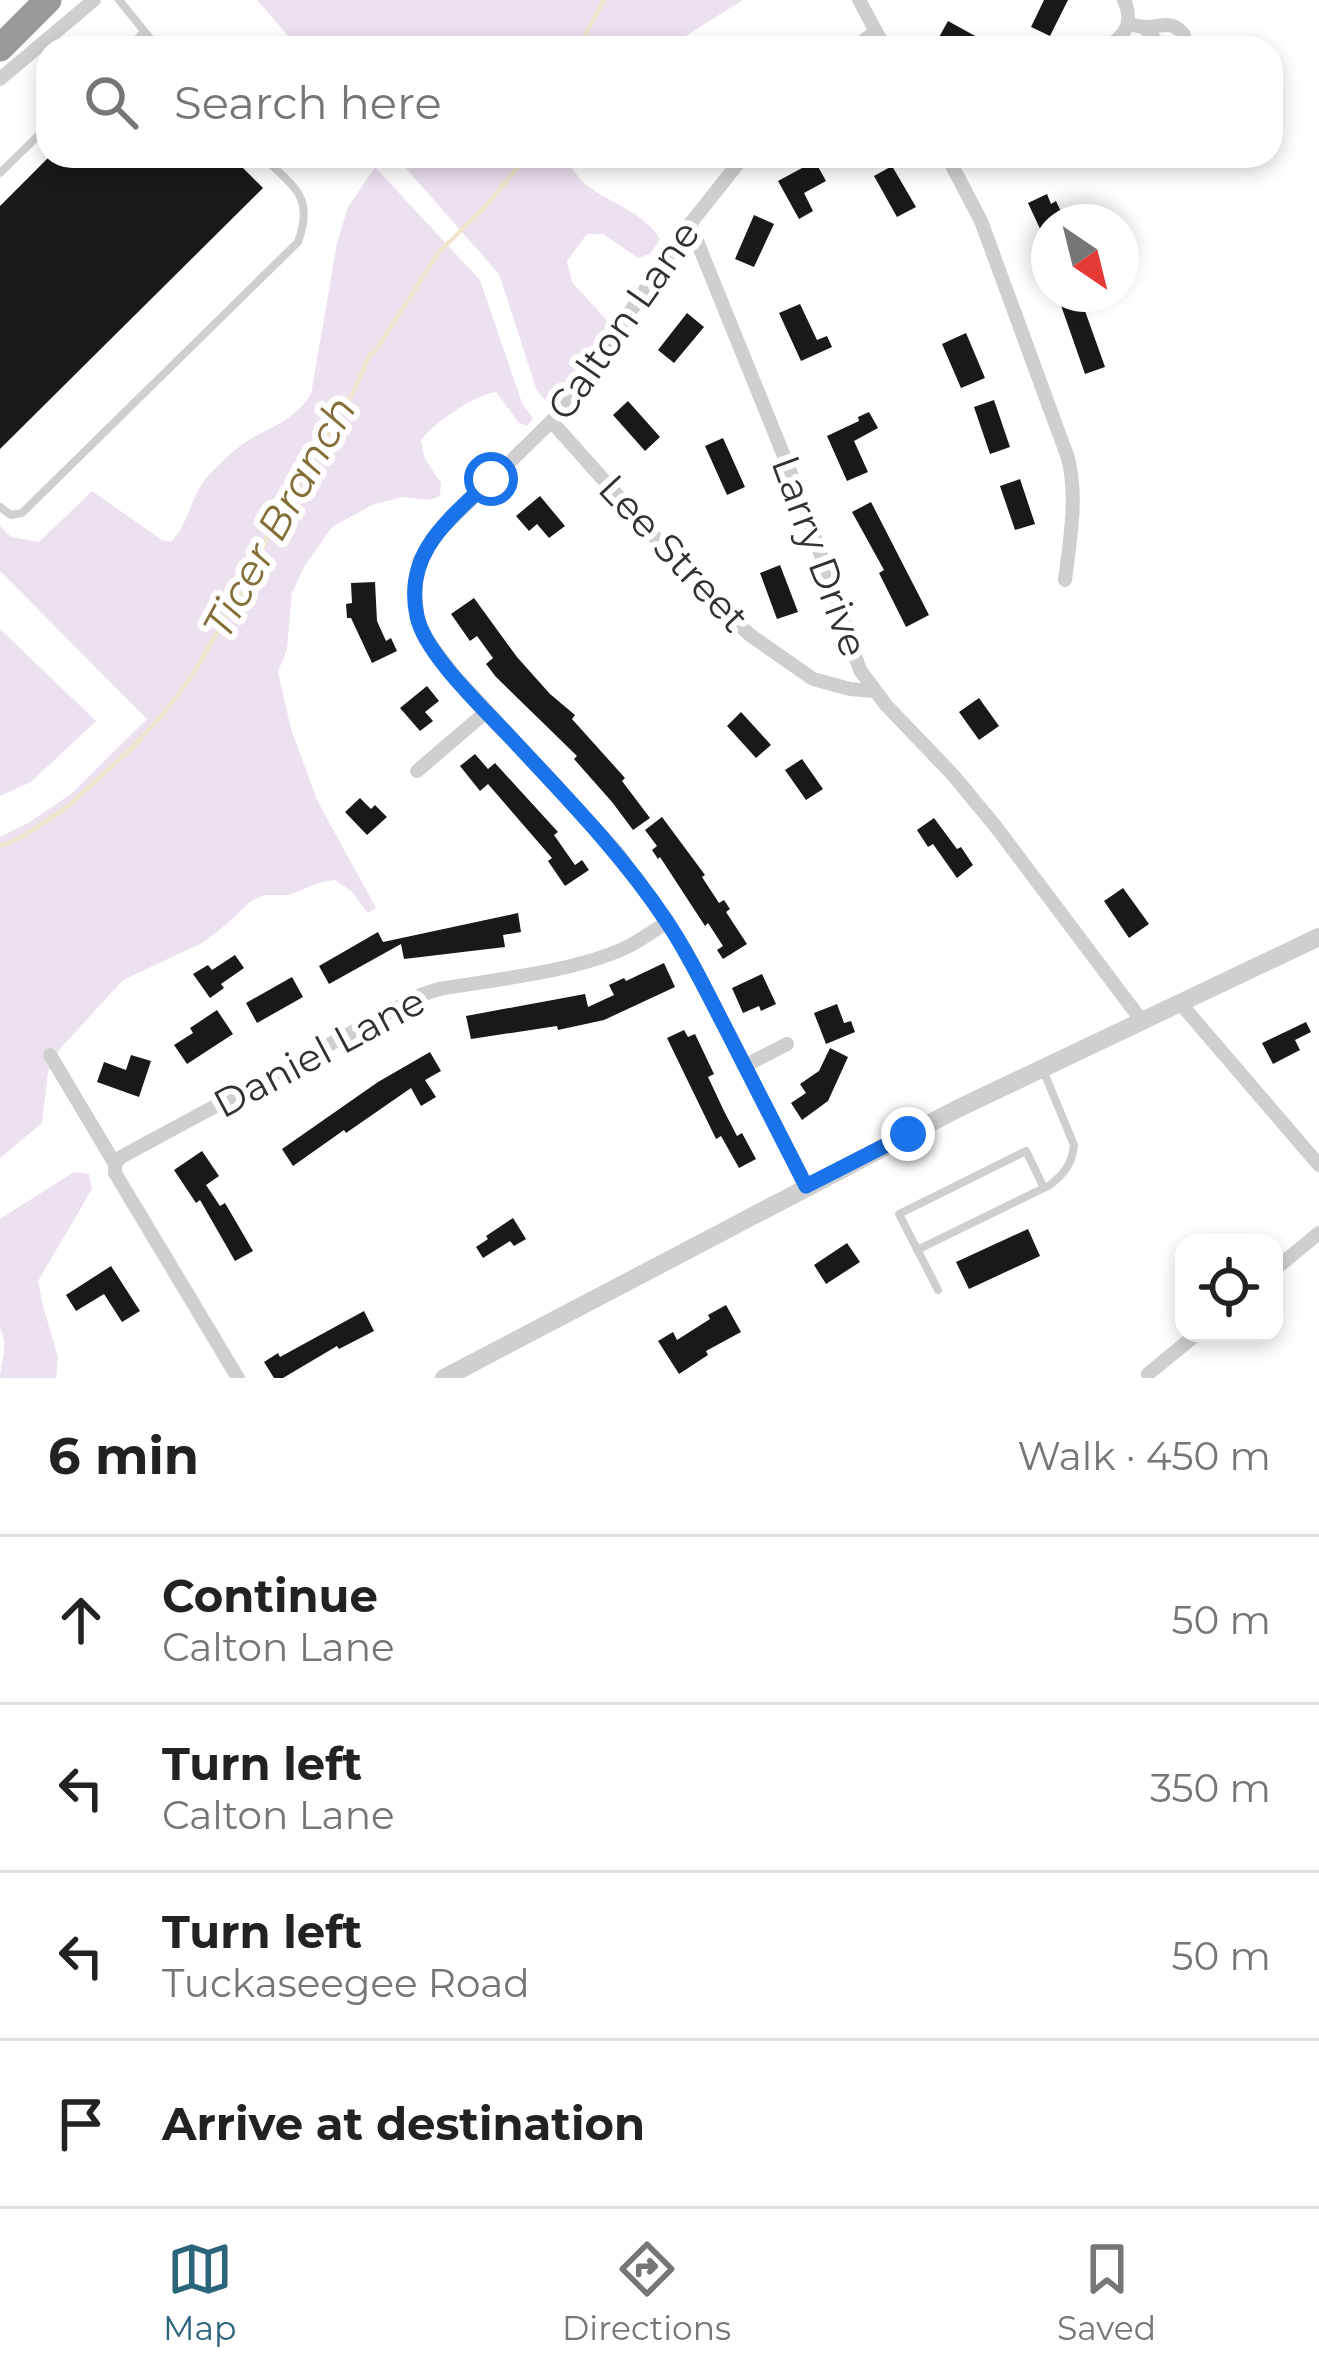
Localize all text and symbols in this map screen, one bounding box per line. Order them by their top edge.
search box [36,36,1283,168]
icon: search [78,69,144,135]
text: Search here [174,75,442,130]
north arrow [1031,204,1139,312]
street label: Calton Lane [537,211,709,429]
water label: Ticer Branch [191,387,367,647]
street label: Larry Drive [761,449,879,663]
route start [464,452,518,506]
street label: Lee Street [589,464,759,642]
street label: Daniel Lane [205,976,433,1128]
route end [881,1107,935,1161]
map controls [1175,1234,1283,1342]
button: locate [1175,1234,1283,1342]
text: 6 min [48,1425,199,1487]
text: Walk · 450 m [1018,1432,1271,1480]
text: Continue [162,1568,378,1623]
icon: ahead [48,1587,114,1653]
text: 50 m [1172,1596,1271,1644]
text: Calton Lane [162,1623,395,1671]
text: Turn left [162,1736,362,1791]
icon: left [48,1755,114,1821]
text: 350 m [1150,1764,1271,1812]
text: Calton Lane [162,1791,395,1839]
text: Turn left [162,1904,362,1959]
icon: left [48,1923,114,1989]
text: 50 m [1172,1932,1271,1980]
text: Tuckaseegee Road [162,1959,530,2007]
icon: arrive [48,2091,114,2157]
text: Arrive at destination [162,2096,645,2151]
tab: Map [163,2236,236,2348]
tab: Directions [562,2236,731,2348]
tab: Saved [1057,2236,1156,2348]

